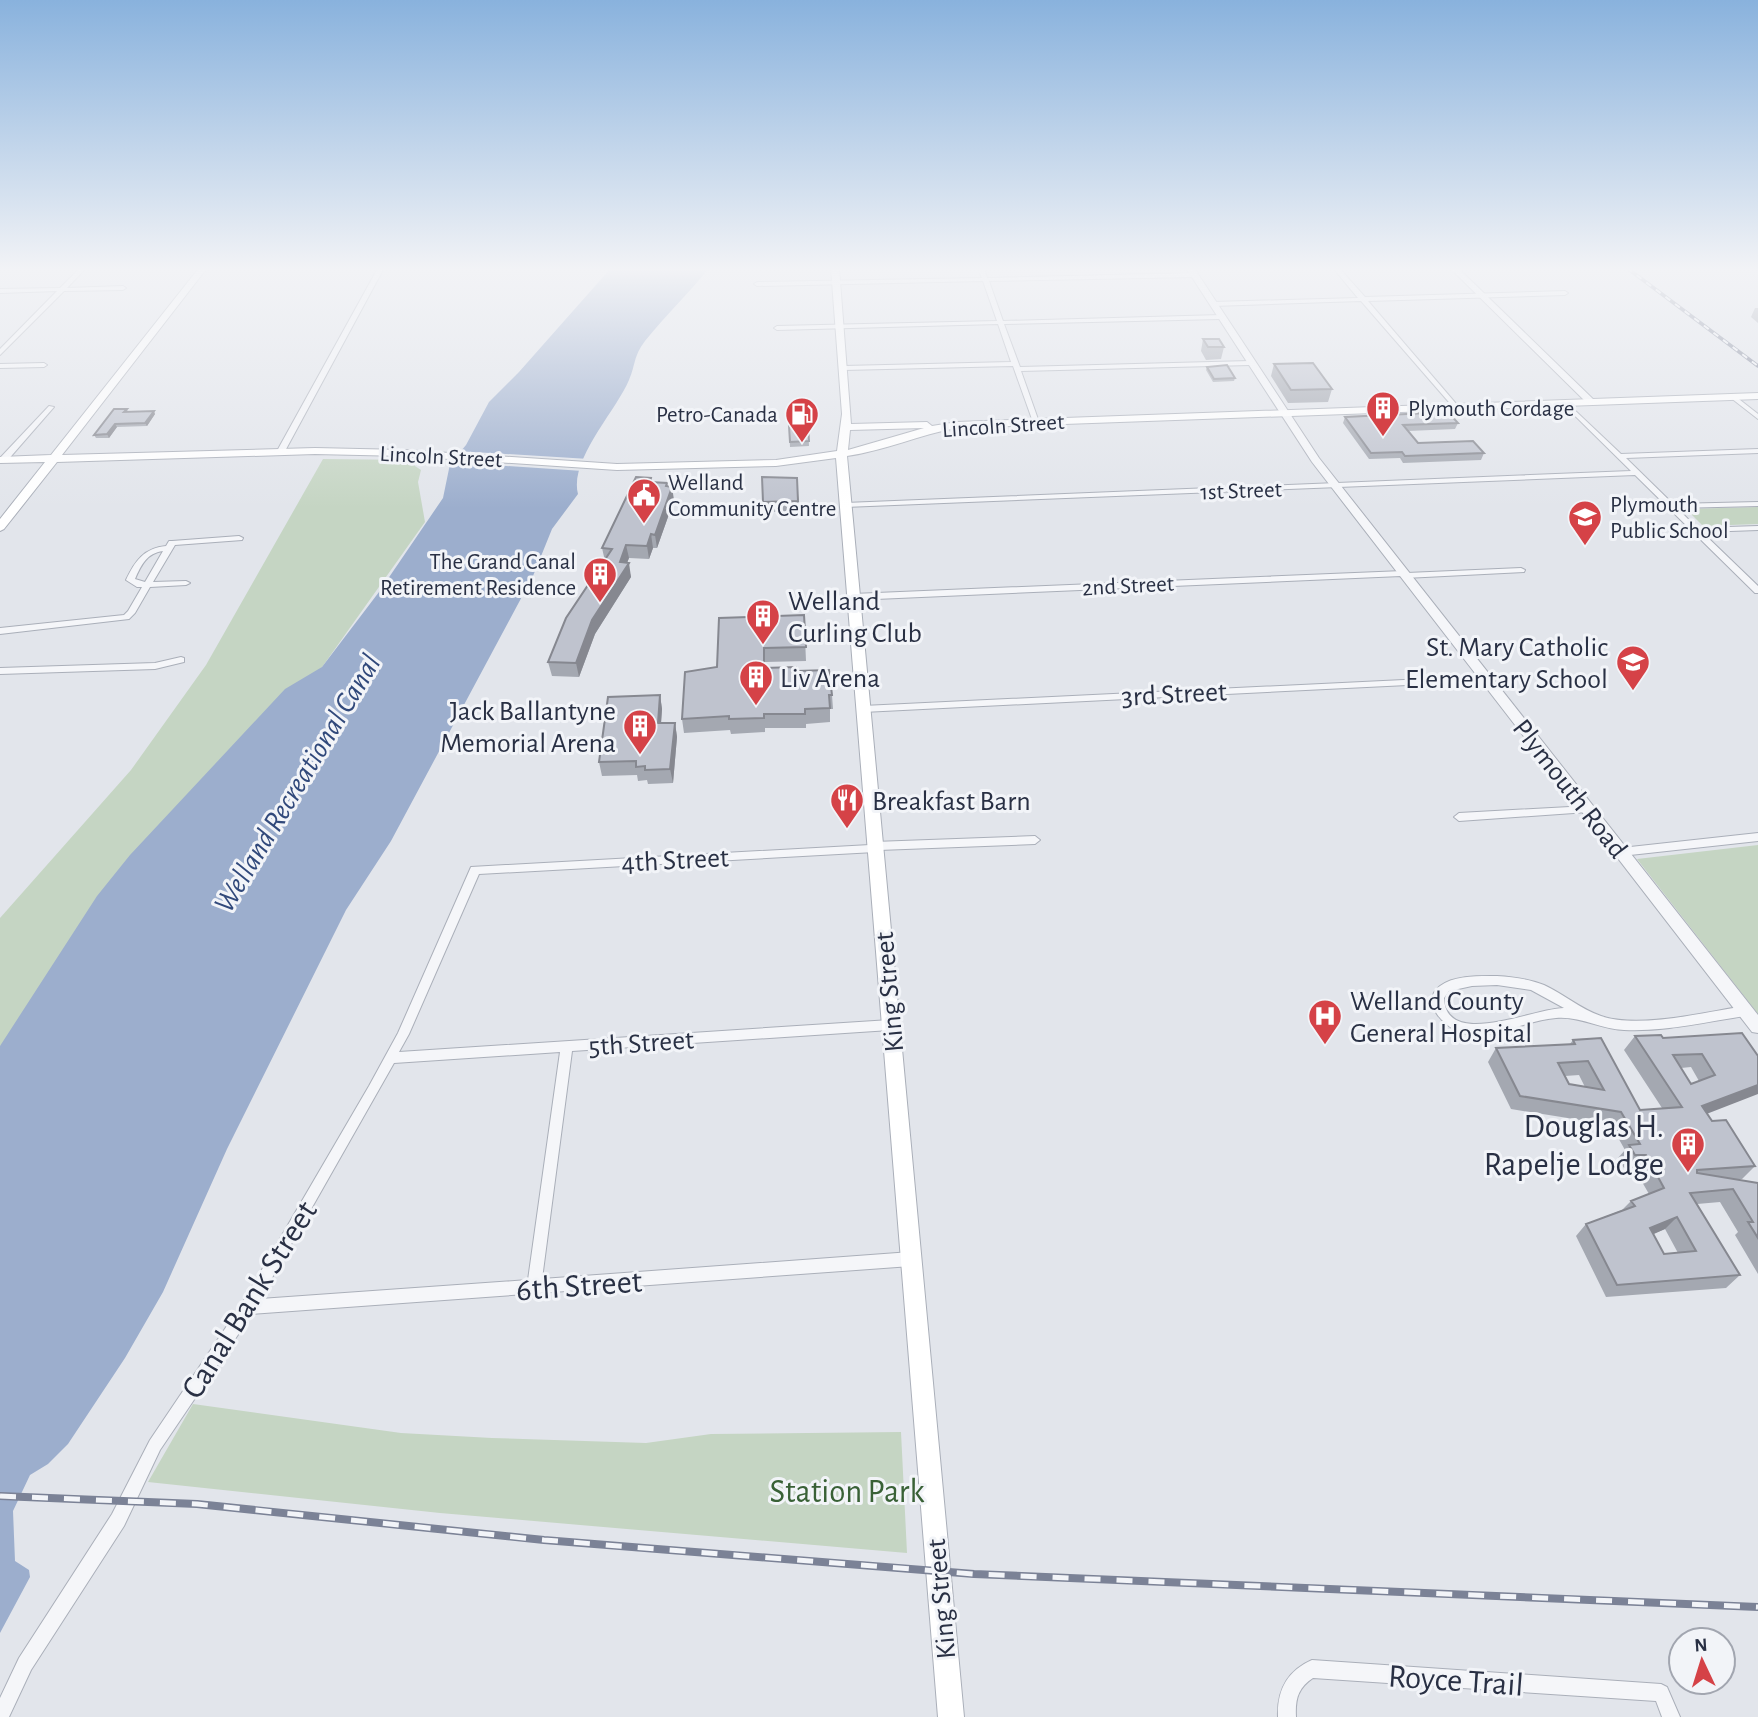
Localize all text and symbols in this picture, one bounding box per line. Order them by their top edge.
building icon: Plymouth Cordage [1364,389,1402,438]
fuel station icon: Petro-Canada [783,395,821,444]
place label: Plymouth Cordage [1408,398,1574,421]
place label: Petro-Canada [656,404,778,427]
street label: Lincoln Street [941,411,1066,442]
street label: Lincoln Street [379,443,503,472]
place label: Welland Community Centre [668,472,836,521]
public building icon: Welland Community Centre [625,476,663,525]
street label: 1st Street [1200,479,1283,504]
place label: Plymouth Public School [1610,494,1729,543]
school or university icon: Plymouth Public School [1566,498,1604,547]
place label: The Grand Canal Retirement Residence [380,551,576,600]
building icon: The Grand Canal Retirement Residence [581,555,619,604]
street label: 2nd Street [1081,573,1175,600]
place label: Welland Curling Club [788,588,922,648]
building icon: Welland Curling Club [744,597,782,646]
place label: St. Mary Catholic Elementary School [1405,634,1608,694]
school or university icon: St. Mary Catholic Elementary School [1614,643,1652,692]
water label: Welland Recreational Canal [209,649,387,918]
building icon: Liv Arena [737,658,775,707]
place label: Liv Arena [780,665,880,693]
street label: 3rd Street [1121,678,1228,712]
place label: Jack Ballantyne Memorial Arena [440,698,616,758]
building icon: Jack Ballantyne Memorial Arena [621,707,659,756]
street label: Plymouth Road [1507,715,1632,864]
restaurant icon: Breakfast Barn [828,781,866,830]
place label: Breakfast Barn [872,788,1031,816]
street label: 4th Street [621,844,730,878]
street label: King Street [871,930,909,1053]
place label: Welland County General Hospital [1350,988,1532,1048]
hospital icon: Welland County General Hospital [1306,997,1344,1046]
street label: 5th Street [587,1026,695,1062]
place label: Douglas H. Rapelje Lodge [1484,1111,1664,1182]
building icon: Douglas H. Rapelje Lodge [1669,1125,1707,1174]
street label: Canal Bank Street [176,1195,324,1405]
street label: 6th Street [515,1266,644,1307]
park label: Station Park [769,1476,925,1509]
street label: King Street [923,1537,961,1660]
north arrow [1667,1626,1737,1696]
text: N [1694,1636,1708,1655]
street label: Royce Trail [1387,1660,1525,1703]

